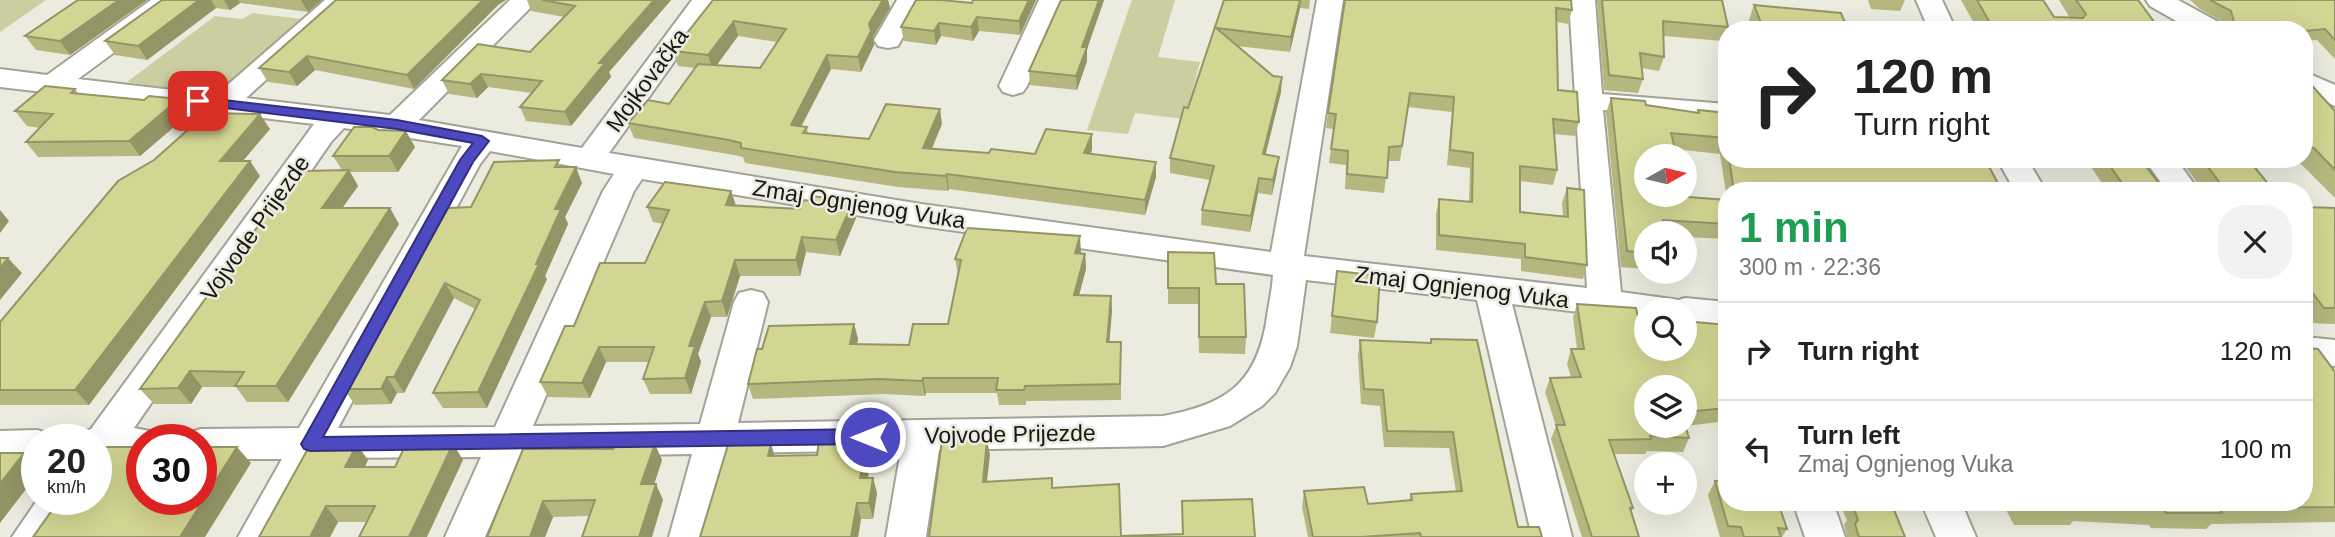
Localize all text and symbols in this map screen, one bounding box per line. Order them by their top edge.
street label: Mojkovačka [601,23,693,137]
icon: right [1739,49,1830,140]
text: 120 m [1854,49,1993,103]
pin [168,71,228,131]
icon: arrive [179,82,217,120]
text: Turn right [1854,106,1990,142]
north arrow [1634,144,1698,206]
map controls [1634,144,1697,515]
street label: Vojvode Prijezde [195,150,315,306]
street label: Zmaj Ognjenog Vuka [751,174,968,234]
text: 1 min [1739,204,1849,251]
button: close [2218,205,2292,279]
button: sound [1634,221,1697,284]
text: 300 m · 22:36 [1739,254,1881,280]
street label: Zmaj Ognjenog Vuka [1354,261,1571,313]
button: search [1634,298,1697,361]
icon: right [1739,332,1777,370]
text: Turn right [1798,336,1919,366]
text: 120 m [2220,336,2292,366]
button: layers [1634,375,1697,438]
position arrow [833,400,907,474]
street label: Vojvode Prijezde [924,420,1096,448]
text: Turn left [1798,420,1900,450]
speed limit sign: 30 [126,424,217,515]
icon: left [1739,430,1777,468]
text: 100 m [2220,434,2292,464]
text: 20 [47,441,86,480]
text: Zmaj Ognjenog Vuka [1798,451,2013,477]
button: + [1634,452,1697,515]
text: km/h [47,477,86,497]

